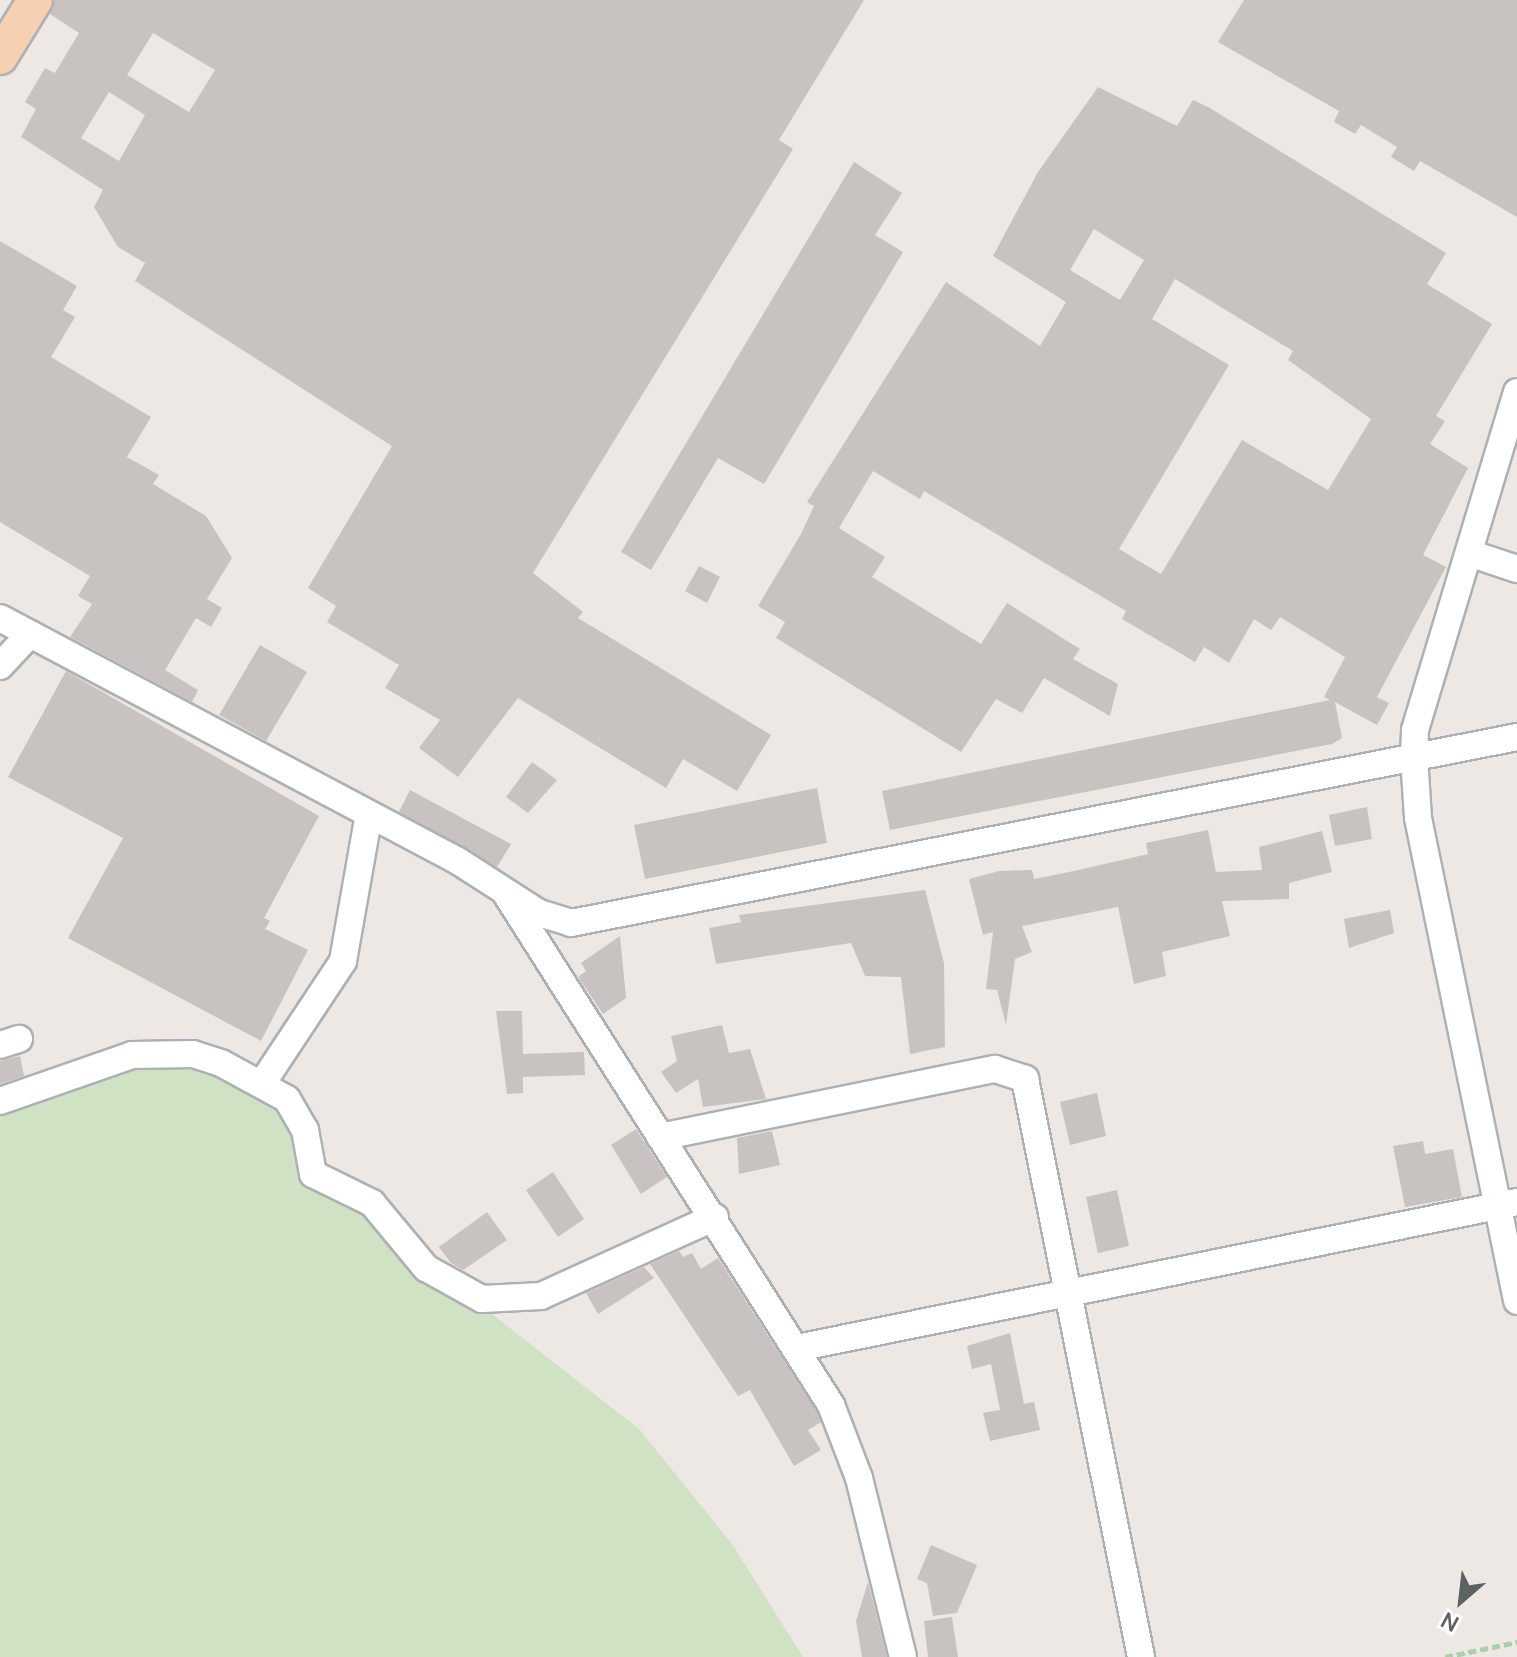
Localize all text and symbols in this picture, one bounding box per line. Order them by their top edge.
north arrow [1421,1561,1501,1641]
text: N [1436,1605,1464,1639]

